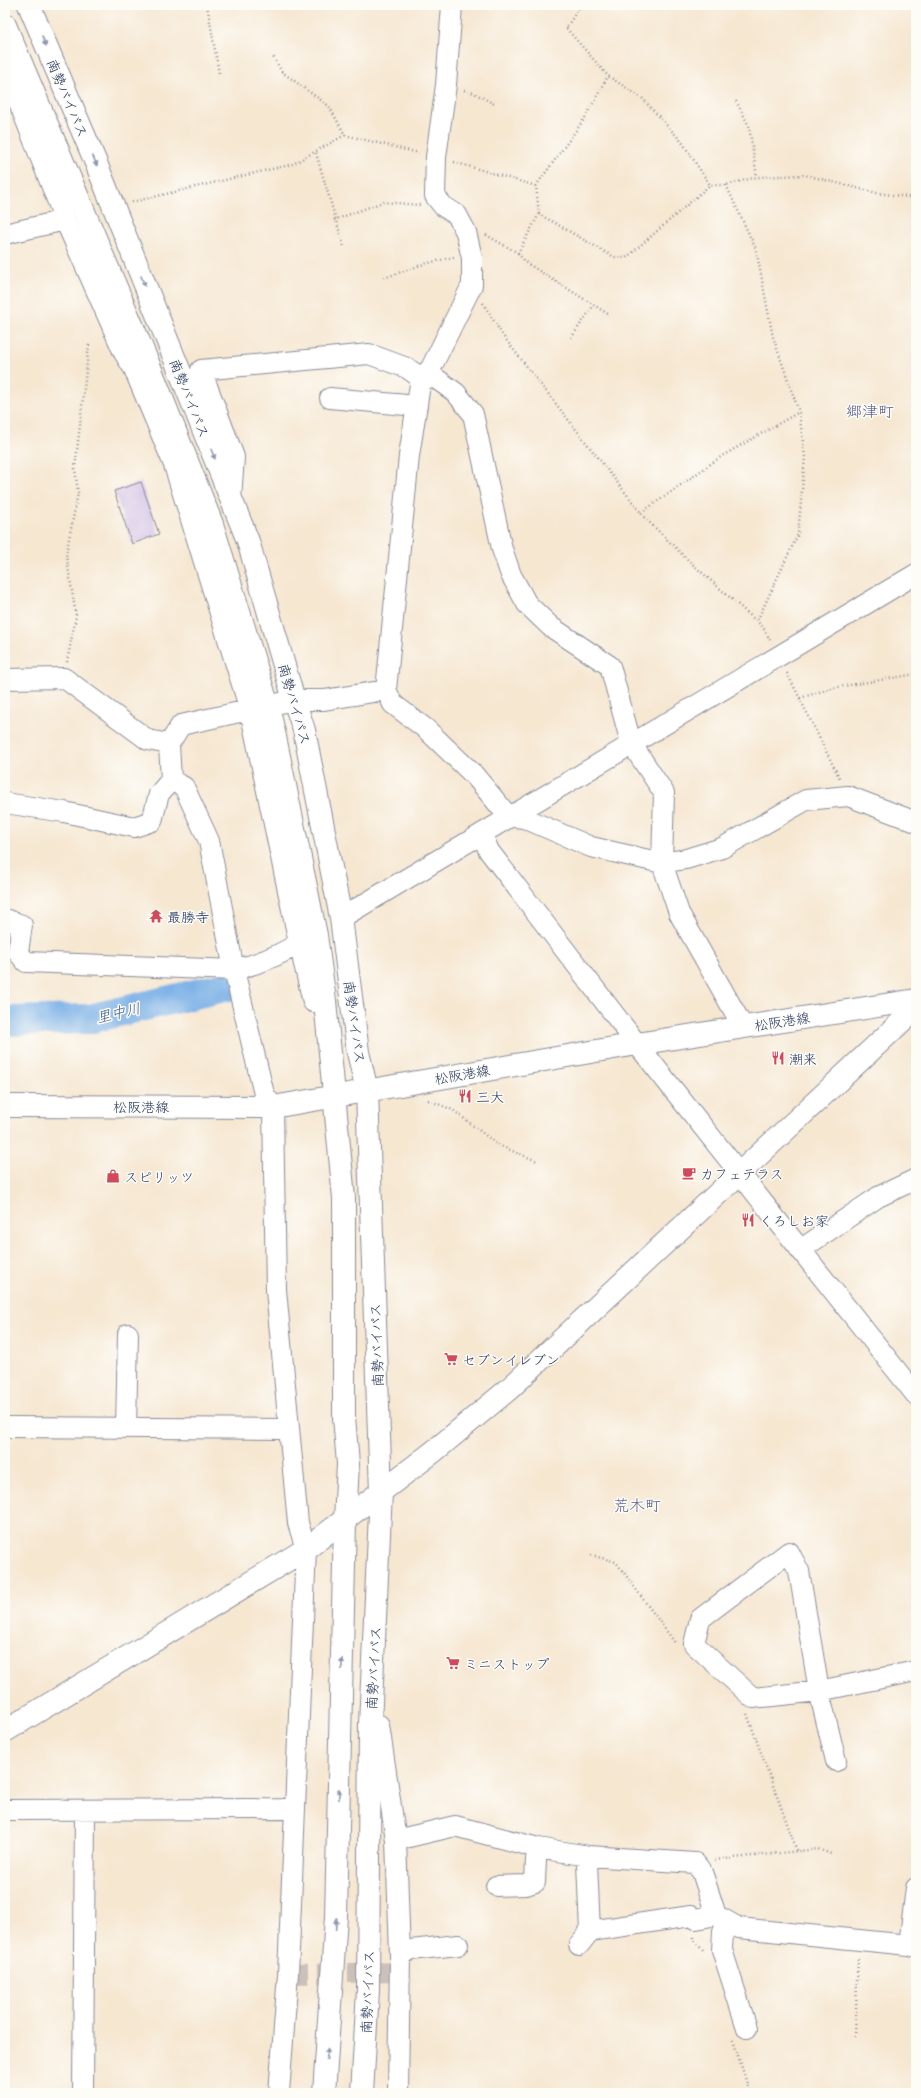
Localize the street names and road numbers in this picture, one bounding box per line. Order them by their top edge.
street label: 南勢バイパス [43,56,93,140]
street label: 南勢バイパス [166,356,214,440]
street label: 南勢バイパス [274,661,316,747]
street label: 南勢バイパス [340,979,370,1065]
street label: 松阪港線 [753,1007,811,1035]
street label: 松阪港線 [433,1060,491,1088]
street label: 松阪港線 [113,1097,169,1116]
street label: 南勢バイパス [365,1303,387,1387]
street label: 南勢バイパス [361,1626,385,1710]
street label: 南勢バイパス [356,1950,378,2034]

